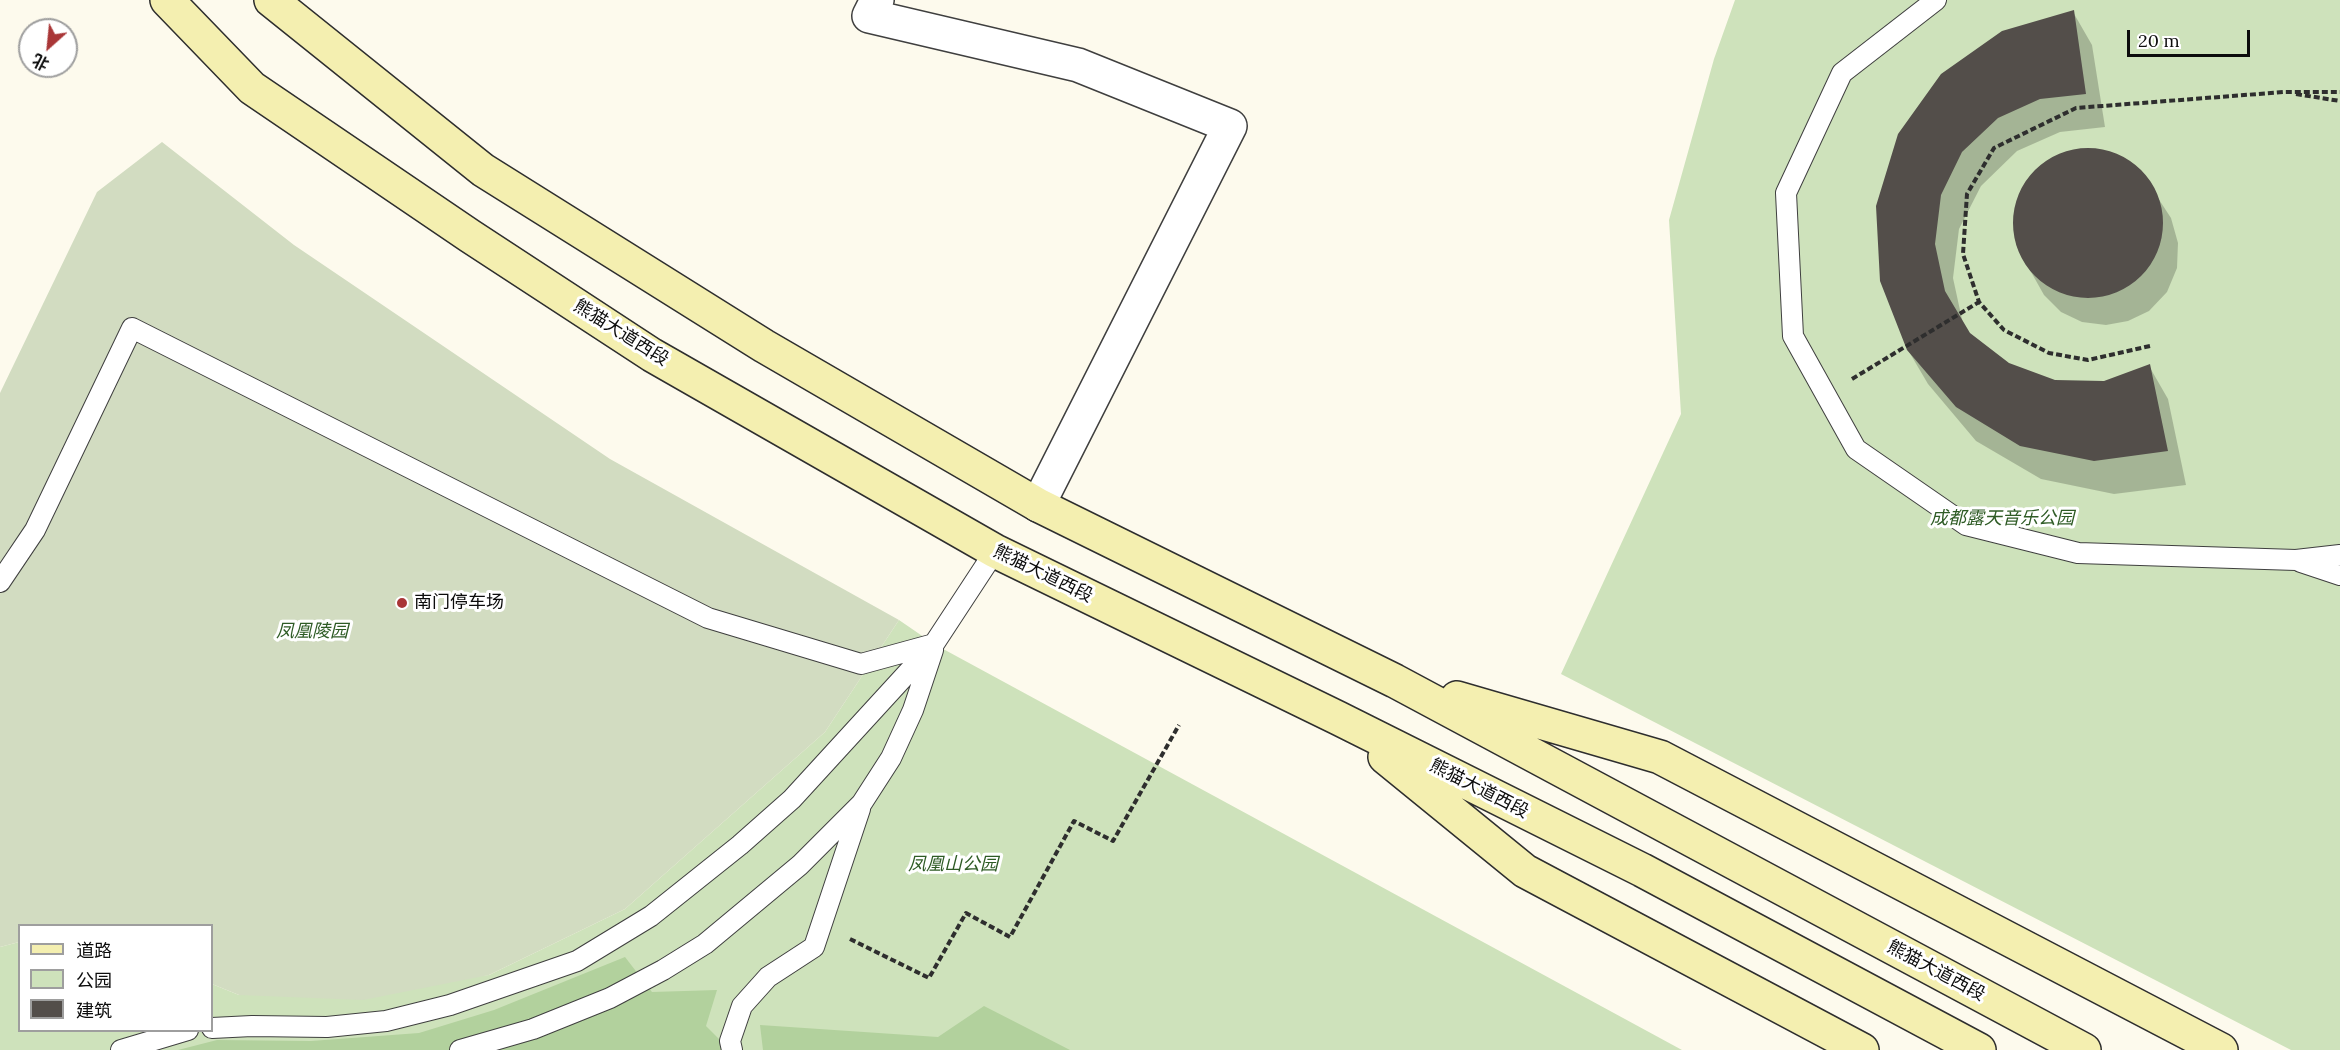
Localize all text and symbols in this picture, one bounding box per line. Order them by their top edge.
north arrow [18,18,78,78]
scale bar [2130,18,2253,56]
text: 20 m [2138,29,2180,52]
text: 北 [29,50,52,75]
street label: 熊猫大道西段 [569,295,673,371]
park label: 成都露天音乐公园 [1930,508,2074,530]
street label: 熊猫大道西段 [990,541,1096,607]
place label: 南门停车场 [414,592,504,614]
marker: 南门停车场 [395,596,409,610]
park label: 凤凰陵园 [276,621,348,643]
street label: 熊猫大道西段 [1426,755,1532,823]
park label: 凤凰山公园 [908,854,998,876]
legend [18,924,213,1032]
street label: 熊猫大道西段 [1883,936,1989,1006]
text: 道路 [76,939,112,962]
text: 公园 [76,969,112,992]
text: 建筑 [76,999,112,1022]

